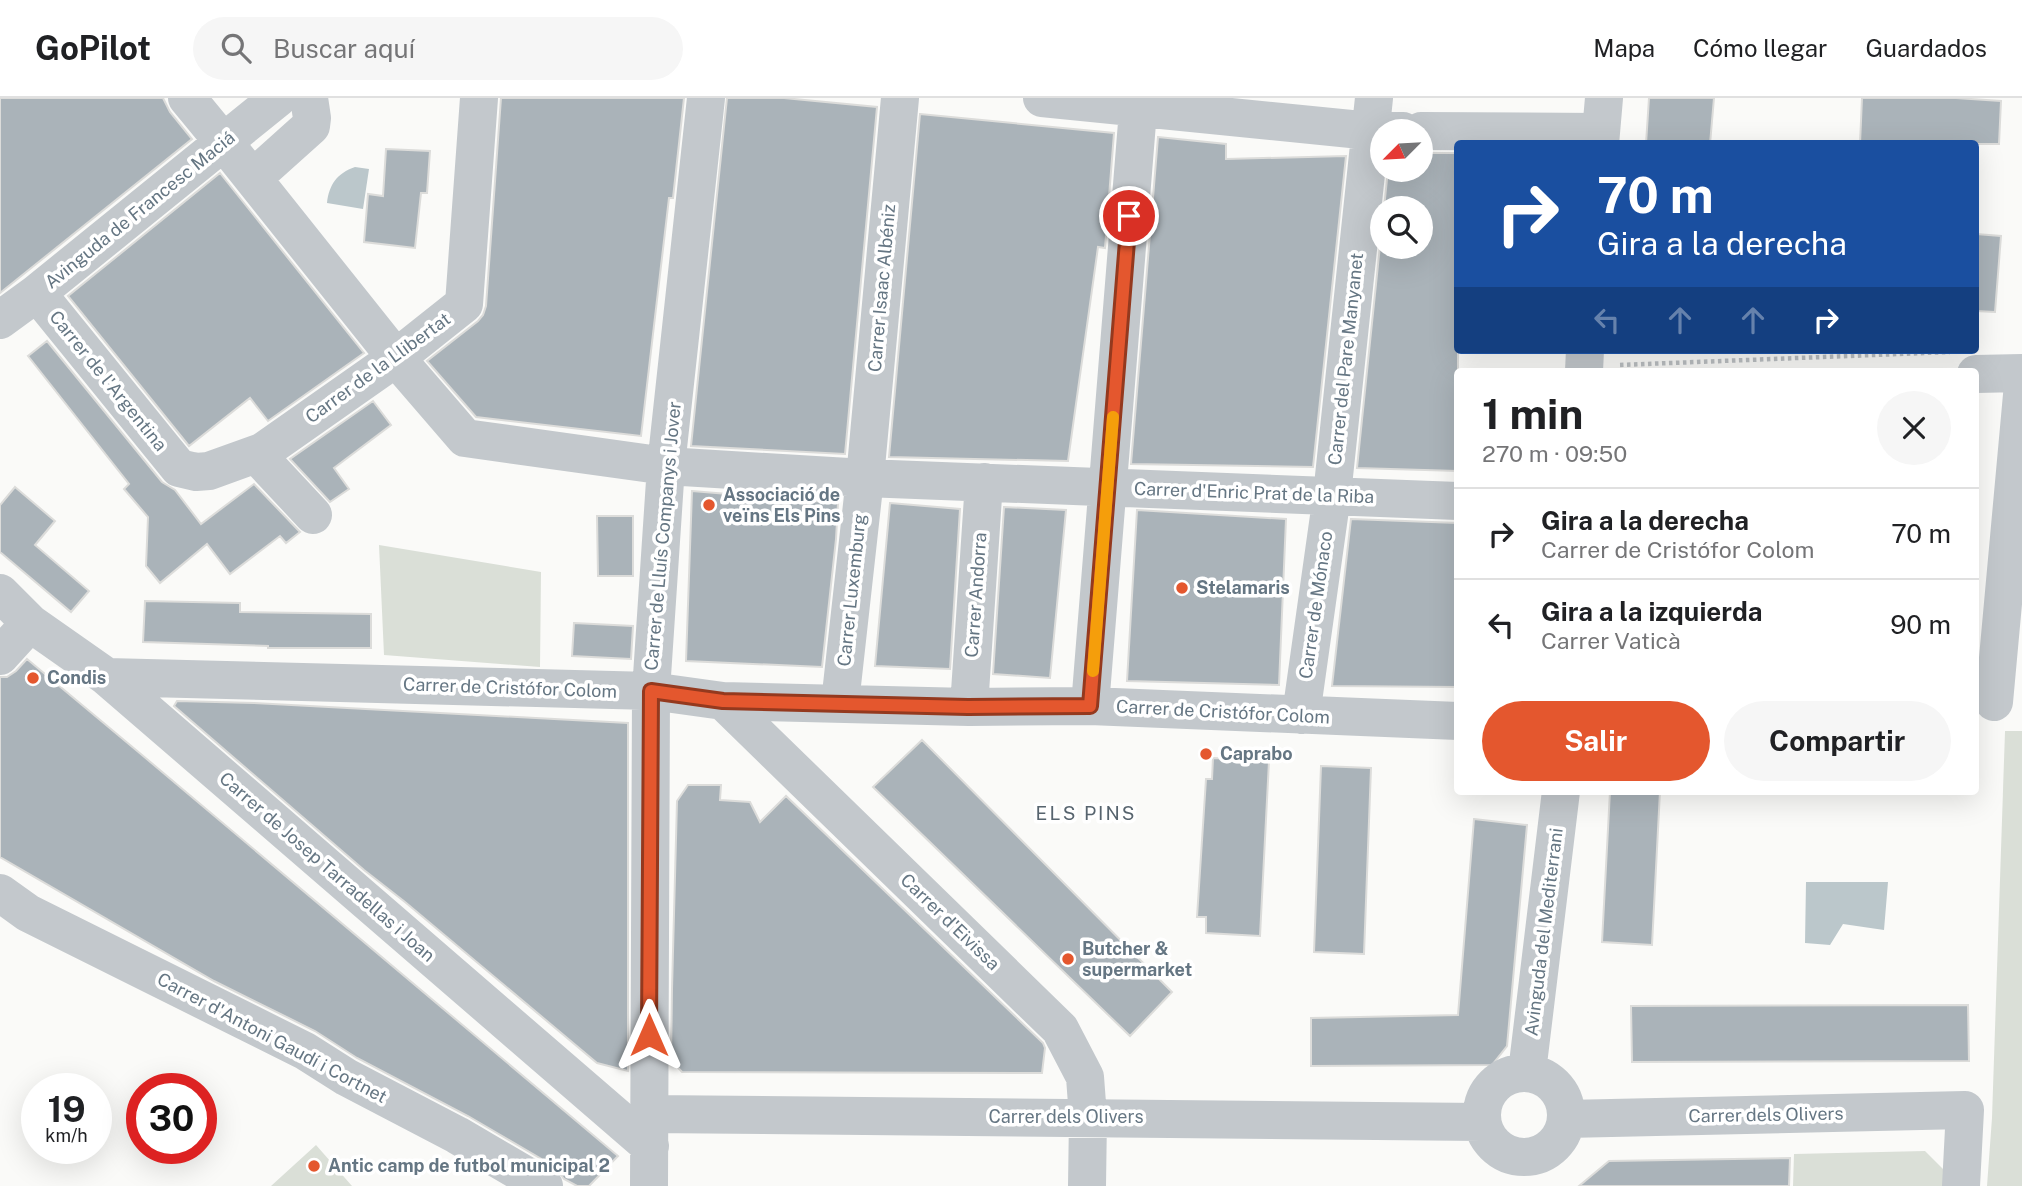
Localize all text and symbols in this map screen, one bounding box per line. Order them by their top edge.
search box [193,17,683,80]
text: GoPilot [35,29,151,67]
icon: search [217,29,255,67]
text: Buscar aquí [273,33,415,64]
text: Mapa [1593,34,1655,62]
text: Cómo llegar [1693,34,1827,62]
text: Guardados [1865,34,1987,62]
north arrow [1370,119,1433,182]
map controls [1370,119,1433,259]
street label: Avinguda de Francesc Maciá [41,127,239,293]
text: 70 m [1597,166,1714,224]
icon: right [1482,168,1573,259]
pin [1099,186,1159,246]
button: search [1370,196,1433,259]
icon: arrive [1110,197,1148,235]
street label: Carrer Isaac Albéniz [864,203,899,373]
text: Gira a la derecha [1597,225,1847,262]
street label: Carrer del Pare Manyanet [1324,252,1367,466]
icon: left [1588,301,1626,339]
icon: ahead [1661,301,1699,339]
icon: ahead [1734,301,1772,339]
icon: right [1807,301,1845,339]
street label: Carrer de l'Argentina [45,306,171,455]
street label: Carrer de la Llibertat [301,308,454,427]
text: 1 min [1482,389,1583,438]
button: close [1877,391,1951,465]
street label: Carrer de Lluís Companys i Jover [640,400,685,671]
text: 270 m · 09:50 [1482,440,1627,467]
street label: Carrer d'Enric Prat de la Riba [1134,478,1375,507]
place label: Associació de veïns Els Pins [723,484,841,526]
marker: Associació de veïns Els Pins [701,497,717,513]
text: Gira a la derecha [1541,505,1749,536]
street label: Carrer Luxemburg [833,513,870,667]
icon: right [1482,515,1520,553]
text: 70 m [1891,518,1951,549]
street label: Carrer de Mónaco [1295,530,1336,680]
street label: Carrer Andorra [961,532,990,658]
text: Carrer de Cristófor Colom [1541,536,1814,563]
place label: Stelamaris [1196,577,1290,598]
marker: Stelamaris [1174,580,1190,596]
text: Gira a la izquierda [1541,596,1763,627]
icon: left [1482,606,1520,644]
text: 90 m [1890,609,1951,640]
text: Carrer Vaticà [1541,627,1681,654]
place label: Condis [47,667,106,688]
marker: Condis [25,670,41,686]
street label: Carrer de Cristófor Colom [403,673,617,702]
street label: Carrer de Cristófor Colom [1116,695,1330,728]
button: Salir [1482,701,1710,781]
button: Compartir [1724,701,1951,781]
place label: Caprabo [1220,743,1293,764]
marker: Caprabo [1198,746,1214,762]
street label: Carrer de Josep Tarradellas i Joan [215,767,439,966]
district label: ELS PINS [1035,802,1137,824]
street label: Avinguda del Mediterrani [1520,827,1567,1037]
street label: Carrer d'Eivissa [896,869,1004,974]
place label: Butcher & supermarket [1082,938,1192,980]
marker: Butcher & supermarket [1060,951,1076,967]
street label: Carrer d'Antoni Gaudí i Cortnet [154,968,391,1107]
position arrow [612,998,686,1072]
speed limit sign: 30 [126,1073,217,1164]
text: 19 [47,1089,86,1130]
street label: Carrer dels Olivers [1688,1103,1844,1126]
street label: Carrer dels Olivers [988,1106,1144,1127]
text: km/h [45,1125,88,1146]
place label: Antic camp de futbol municipal 2 [328,1155,610,1176]
marker: Antic camp de futbol municipal 2 [306,1158,322,1174]

